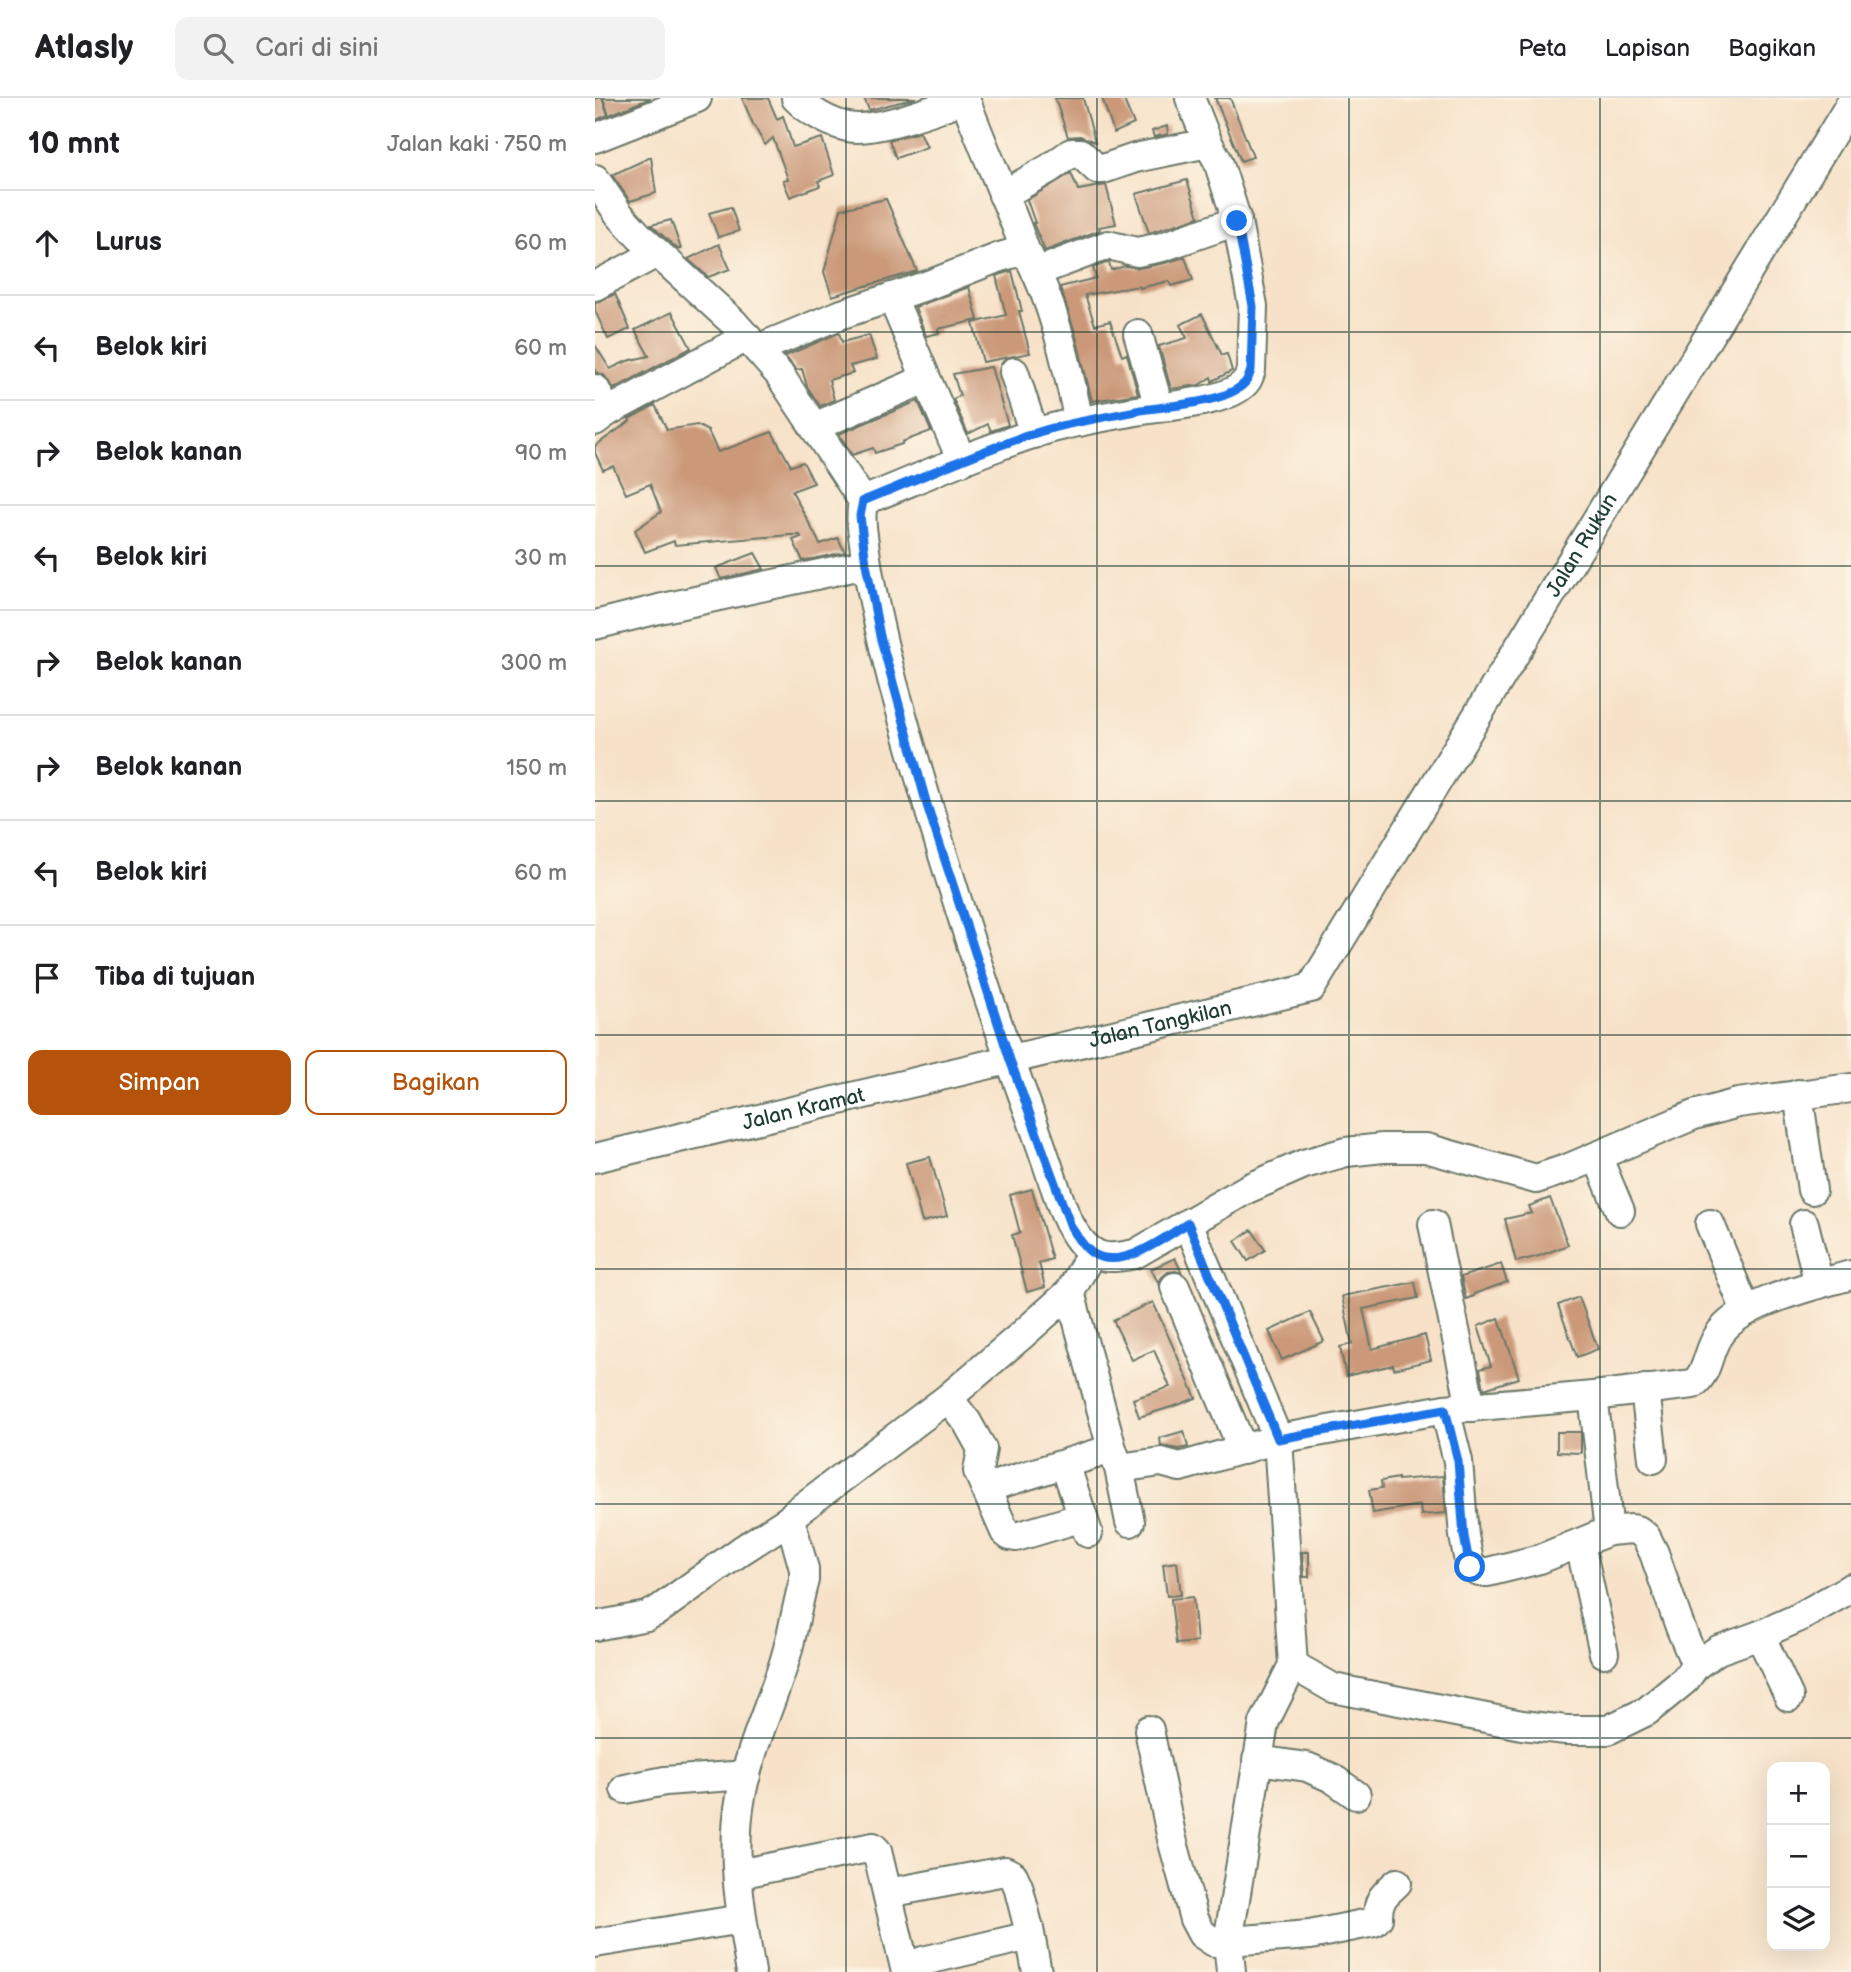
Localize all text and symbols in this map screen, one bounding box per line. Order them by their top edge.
search box [175,17,665,80]
text: Atlasly [35,28,133,68]
icon: search [199,29,237,67]
text: Cari di sini [255,33,379,64]
text: Peta [1518,34,1567,63]
text: Lapisan [1605,34,1690,63]
text: Bagikan [1728,34,1816,63]
text: 10 mnt [28,126,120,162]
text: Jalan kaki · 750 m [387,130,567,158]
route end [1221,205,1252,236]
icon: ahead [28,224,66,262]
text: Lurus [95,227,162,258]
text: 60 m [514,229,567,257]
icon: left [28,329,66,367]
text: Belok kiri [95,332,207,363]
text: 60 m [514,334,567,362]
icon: right [28,434,66,472]
text: Belok kanan [95,437,242,468]
text: 90 m [515,439,567,467]
street label: Jalan Rukun [1540,489,1622,601]
icon: left [28,539,66,577]
text: Belok kiri [95,542,207,573]
text: 30 m [514,544,567,572]
icon: right [28,644,66,682]
text: Belok kanan [95,647,242,678]
text: 300 m [501,649,567,677]
icon: right [28,749,66,787]
text: Belok kanan [95,752,242,783]
text: 150 m [506,754,567,782]
icon: left [28,854,66,892]
text: Belok kiri [95,857,207,888]
text: 60 m [514,859,567,887]
icon: arrive [28,959,66,997]
text: Tiba di tujuan [95,962,255,993]
street label: Jalan Tangkilan [1087,995,1234,1053]
button: Simpan [28,1050,291,1115]
button: Bagikan [305,1050,567,1115]
street label: Jalan Kramat [740,1082,867,1135]
route start [1454,1551,1485,1582]
map controls [1767,1762,1830,1951]
button: + [1767,1762,1830,1825]
button: − [1767,1825,1830,1888]
button: layers [1767,1888,1830,1951]

